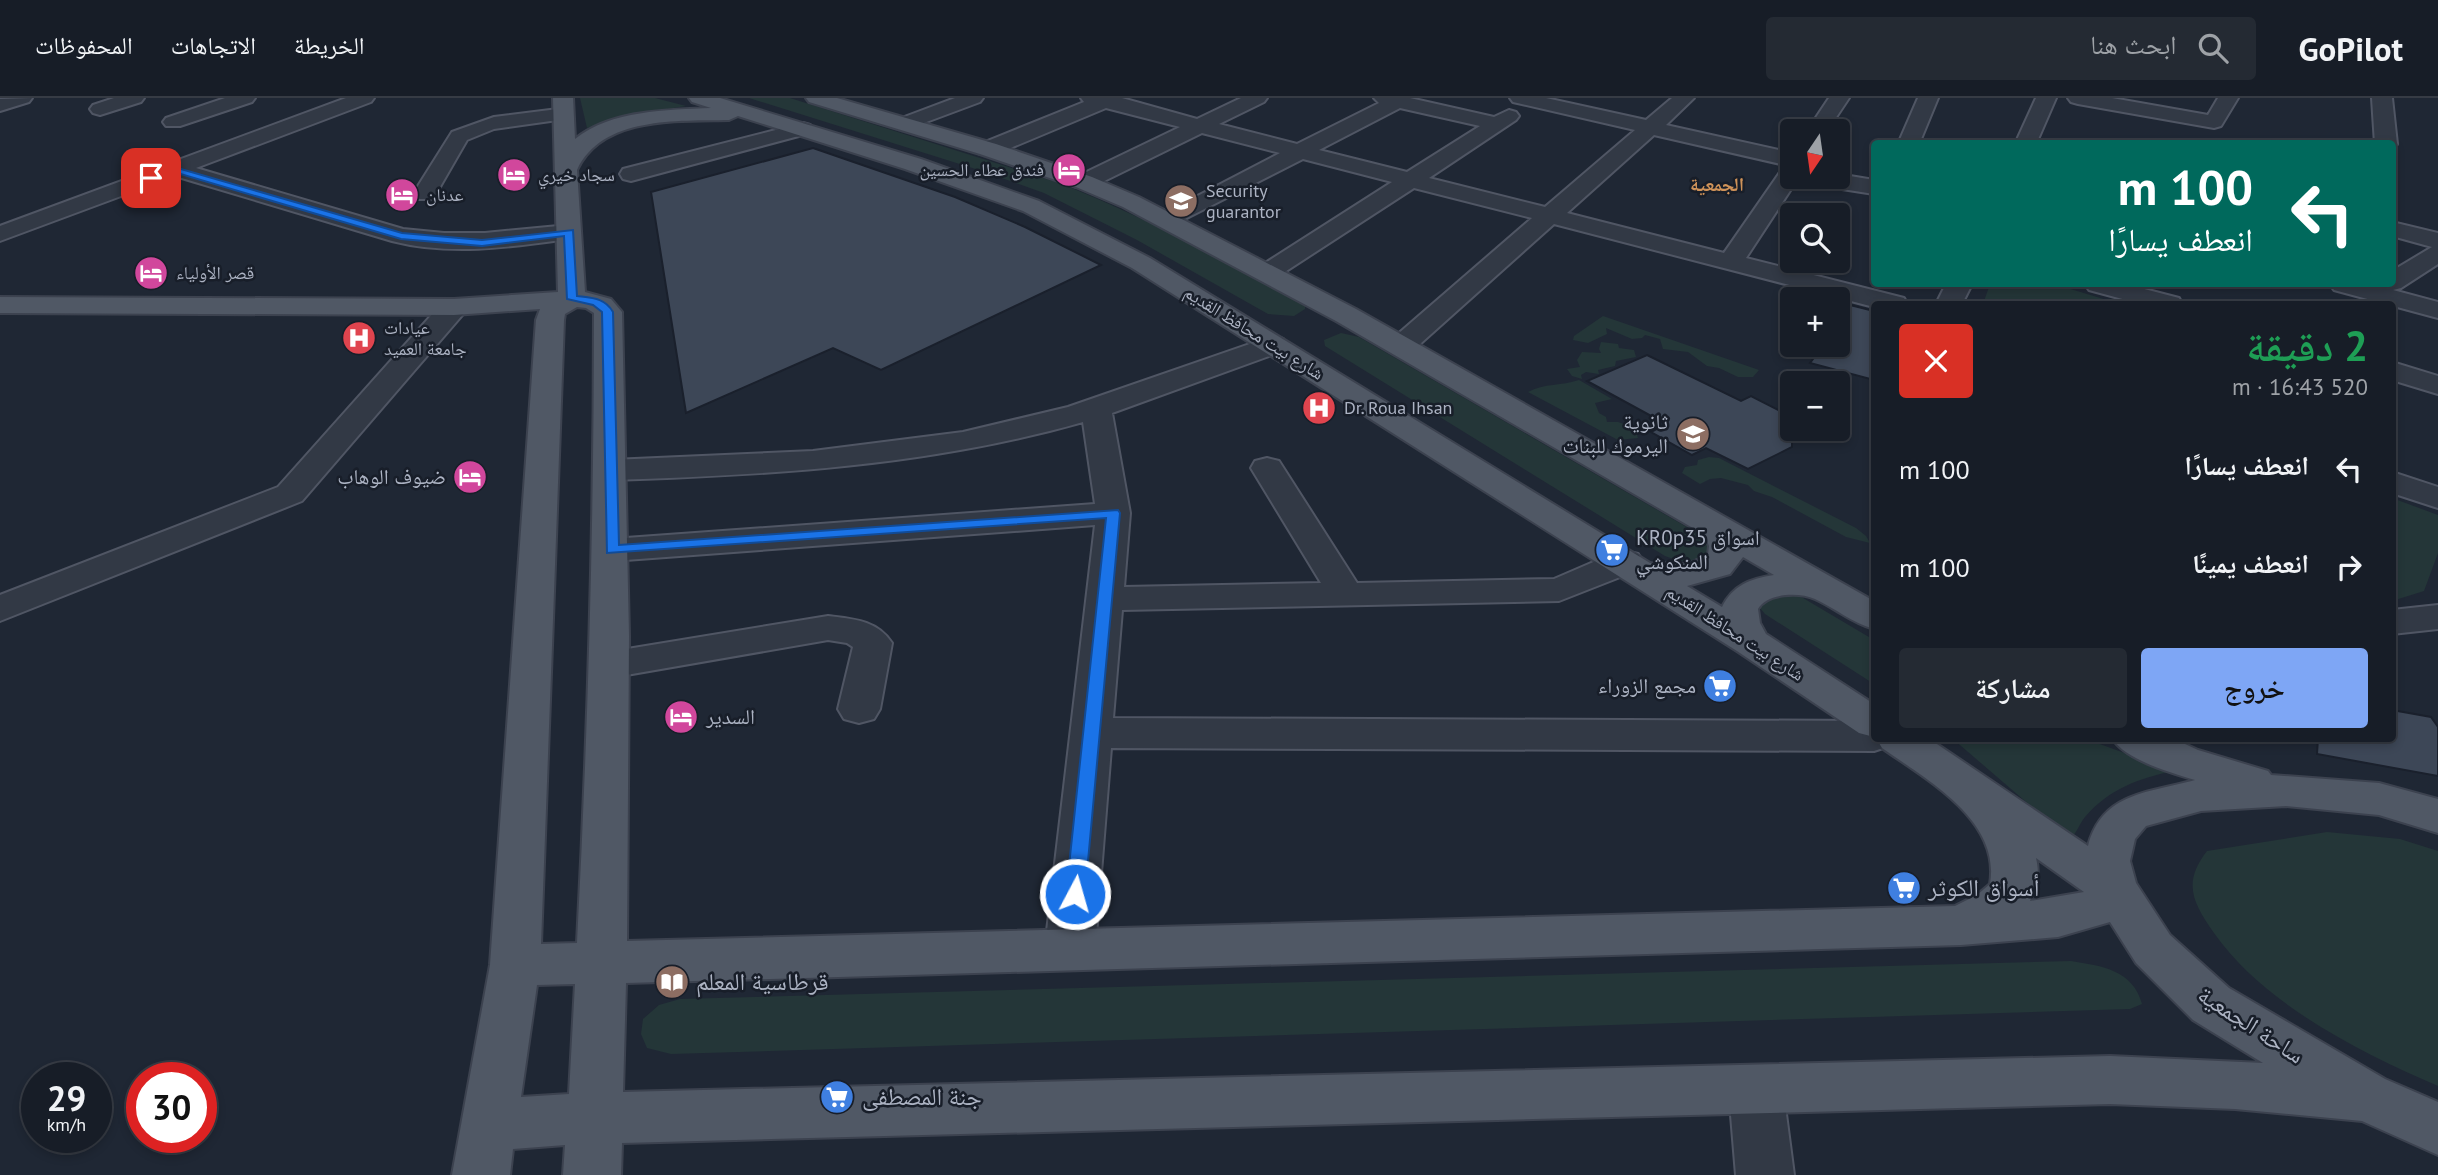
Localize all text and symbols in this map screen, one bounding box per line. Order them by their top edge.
search box [1766,17,2256,80]
text: GoPilot [2298,27,2403,70]
text: ابحث هنا [2090,28,2176,61]
icon: search [2194,29,2232,67]
text: المحفوظات [35,30,133,61]
text: الاتجاهات [171,30,256,61]
text: الخريطة [294,30,365,61]
north arrow [1780,119,1850,189]
map controls [1780,119,1850,441]
pin [121,148,181,208]
hotel icon: فندق عطاء الحسين [1050,151,1088,189]
text: 100 m [2118,155,2253,219]
hotel icon: سجاد خيري [495,156,533,194]
place label: فندق عطاء الحسين [920,158,1044,181]
icon: arrive [132,159,170,197]
place label: سجاد خيري [538,163,615,190]
icon: left [2277,168,2368,259]
district label: الجمعية [1690,172,1744,196]
hotel icon: عدنان [383,176,421,214]
place label: Security guarantor [1206,179,1281,223]
school or university icon: Security guarantor [1162,182,1200,220]
place label: عدنان [426,183,464,206]
button: search [1780,203,1850,273]
text: انعطف يسارًا [2108,218,2253,260]
hotel icon: قصر الأولياء [132,254,170,292]
place label: قصر الأولياء [176,261,254,284]
street label: شارع بيت محافظ القديم [1180,280,1328,386]
button: + [1780,287,1850,357]
place label: عيادات جامعة العميد [384,316,467,360]
text: 2 دقيقة [2246,318,2368,373]
hospital icon: عيادات جامعة العميد [340,319,378,357]
button: close [1899,324,1973,398]
button: − [1780,371,1850,441]
text: 520 m · 16:43 [2232,372,2368,401]
hospital icon: Dr. Roua Ihsan [1300,389,1338,427]
place label: Dr. Roua Ihsan [1344,396,1452,419]
place label: ثانوية اليرموك للبنات [1562,408,1668,459]
school or university icon: ثانوية اليرموك للبنات [1674,415,1712,453]
text: انعطف يسارًا [2185,449,2309,482]
icon: left [2330,450,2368,488]
text: 100 m [1899,453,1970,486]
hotel icon: ضيوف الوهاب [451,458,489,496]
place label: ضيوف الوهاب [337,463,446,490]
place label: KR0p35 اسواق المنكوشي [1636,524,1760,578]
supermarket icon: KR0p35 اسواق المنكوشي [1593,531,1631,569]
text: انعطف يمينًا [2192,547,2309,580]
icon: right [2330,548,2368,586]
text: 100 m [1899,551,1970,584]
street label: شارع بيت محافظ القديم [1661,579,1809,687]
button: مشاركة [1899,648,2127,728]
button: خروج [2141,648,2368,728]
supermarket icon: مجمع الزوراء [1701,667,1739,705]
place label: مجمع الزوراء [1598,672,1696,699]
hotel icon: السدير [662,698,700,736]
place label: السدير [705,703,755,730]
position arrow [1038,857,1112,931]
supermarket icon: أسواق الكوثر [1885,869,1923,907]
place label: أسواق الكوثر [1927,872,2039,903]
library icon: قرطاسية المعلم [653,963,691,1001]
place label: قرطاسية المعلم [696,966,829,998]
street label: ساحة الجمعية [2192,979,2310,1070]
speed limit sign: 30 [126,1062,217,1153]
text: 29 [47,1075,86,1121]
supermarket icon: جنة المصطفى [818,1078,856,1116]
place label: جنة المصطفى [862,1081,982,1112]
text: km/h [47,1113,86,1136]

